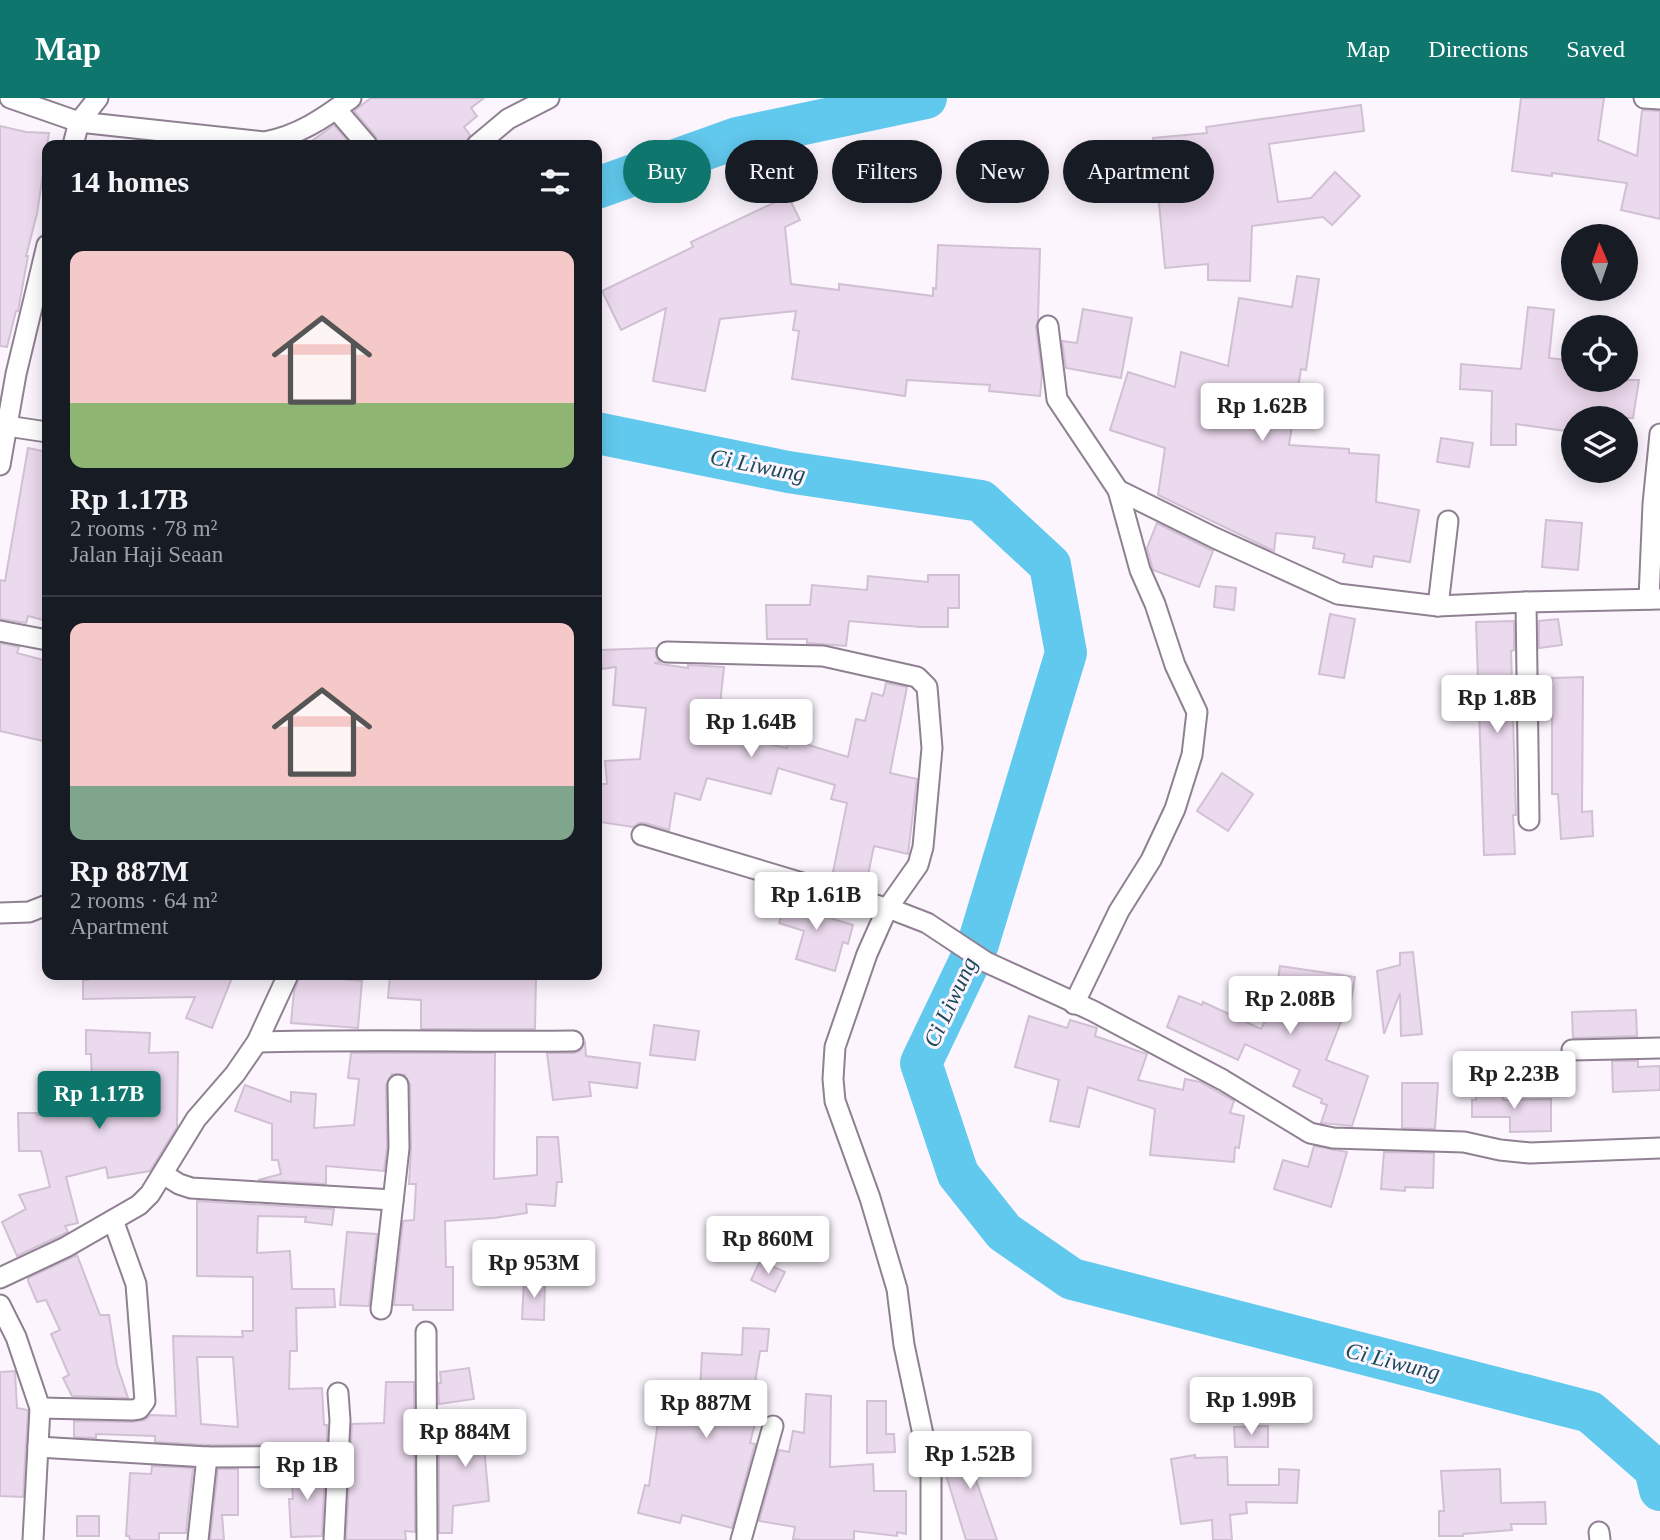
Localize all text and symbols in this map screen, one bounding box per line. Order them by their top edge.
text: Map [35,31,101,67]
text: Map [1346,36,1390,62]
text: Directions [1428,36,1528,62]
text: Saved [1566,36,1625,62]
chip: Buy [623,140,711,203]
chip: Rent [725,140,818,203]
chip: Filters [832,140,942,203]
chip: New [956,140,1049,203]
chip: Apartment [1063,140,1214,203]
icon: filters [536,163,574,201]
text: 14 homes [70,165,189,198]
north arrow [1561,224,1638,301]
map controls [1561,224,1638,483]
icon: home [259,297,385,423]
button: locate [1561,315,1638,392]
pin: Rp 1.62B [1190,384,1334,443]
text: Rp 1.62B [1217,393,1307,418]
button: layers [1561,406,1638,483]
water label: Ci Liwung [708,444,808,487]
text: Rp 1.17B [70,482,188,515]
text: 2 rooms · 78 m² [70,516,217,541]
text: Jalan Haji Seaan [70,542,223,567]
icon: home [259,669,385,795]
pin: Rp 1.8B [1432,676,1562,735]
text: Rp 1.8B [1457,685,1537,710]
pin: Rp 1.64B [679,700,823,759]
text: Rp 1.64B [706,709,796,734]
text: Rp 887M [70,854,189,887]
pin: Rp 1.61B [744,872,888,932]
text: Rp 1.61B [771,882,861,907]
text: 2 rooms · 64 m² [70,888,217,913]
text: Apartment [70,914,168,939]
water label: Ci Liwung [919,953,982,1051]
pin: Rp 2.08B [1218,976,1362,1036]
text: Rp 2.08B [1245,986,1335,1011]
pin: Rp 2.23B [1442,1052,1586,1111]
text: Rp 2.23B [1469,1061,1559,1086]
pin: Rp 1.17B [27,1072,171,1131]
text: Rp 1.17B [54,1081,144,1106]
pin: Rp 860M [703,1216,833,1276]
text: Rp 860M [722,1226,814,1251]
pin: Rp 953M [469,1240,599,1300]
text: Rp 953M [488,1250,580,1275]
water label: Ci Liwung [1343,1338,1443,1385]
pin: Rp 1.99B [1179,1378,1323,1437]
pin: Rp 887M [641,1380,771,1440]
text: Rp 1.99B [1206,1387,1296,1412]
text: Rp 887M [660,1390,752,1415]
pin: Rp 884M [400,1410,530,1469]
text: Rp 884M [419,1419,511,1444]
pin: Rp 1.52B [898,1432,1042,1491]
text: Rp 1.52B [925,1441,1015,1466]
pin: Rp 1B [258,1442,356,1502]
text: Rp 1B [276,1452,338,1477]

